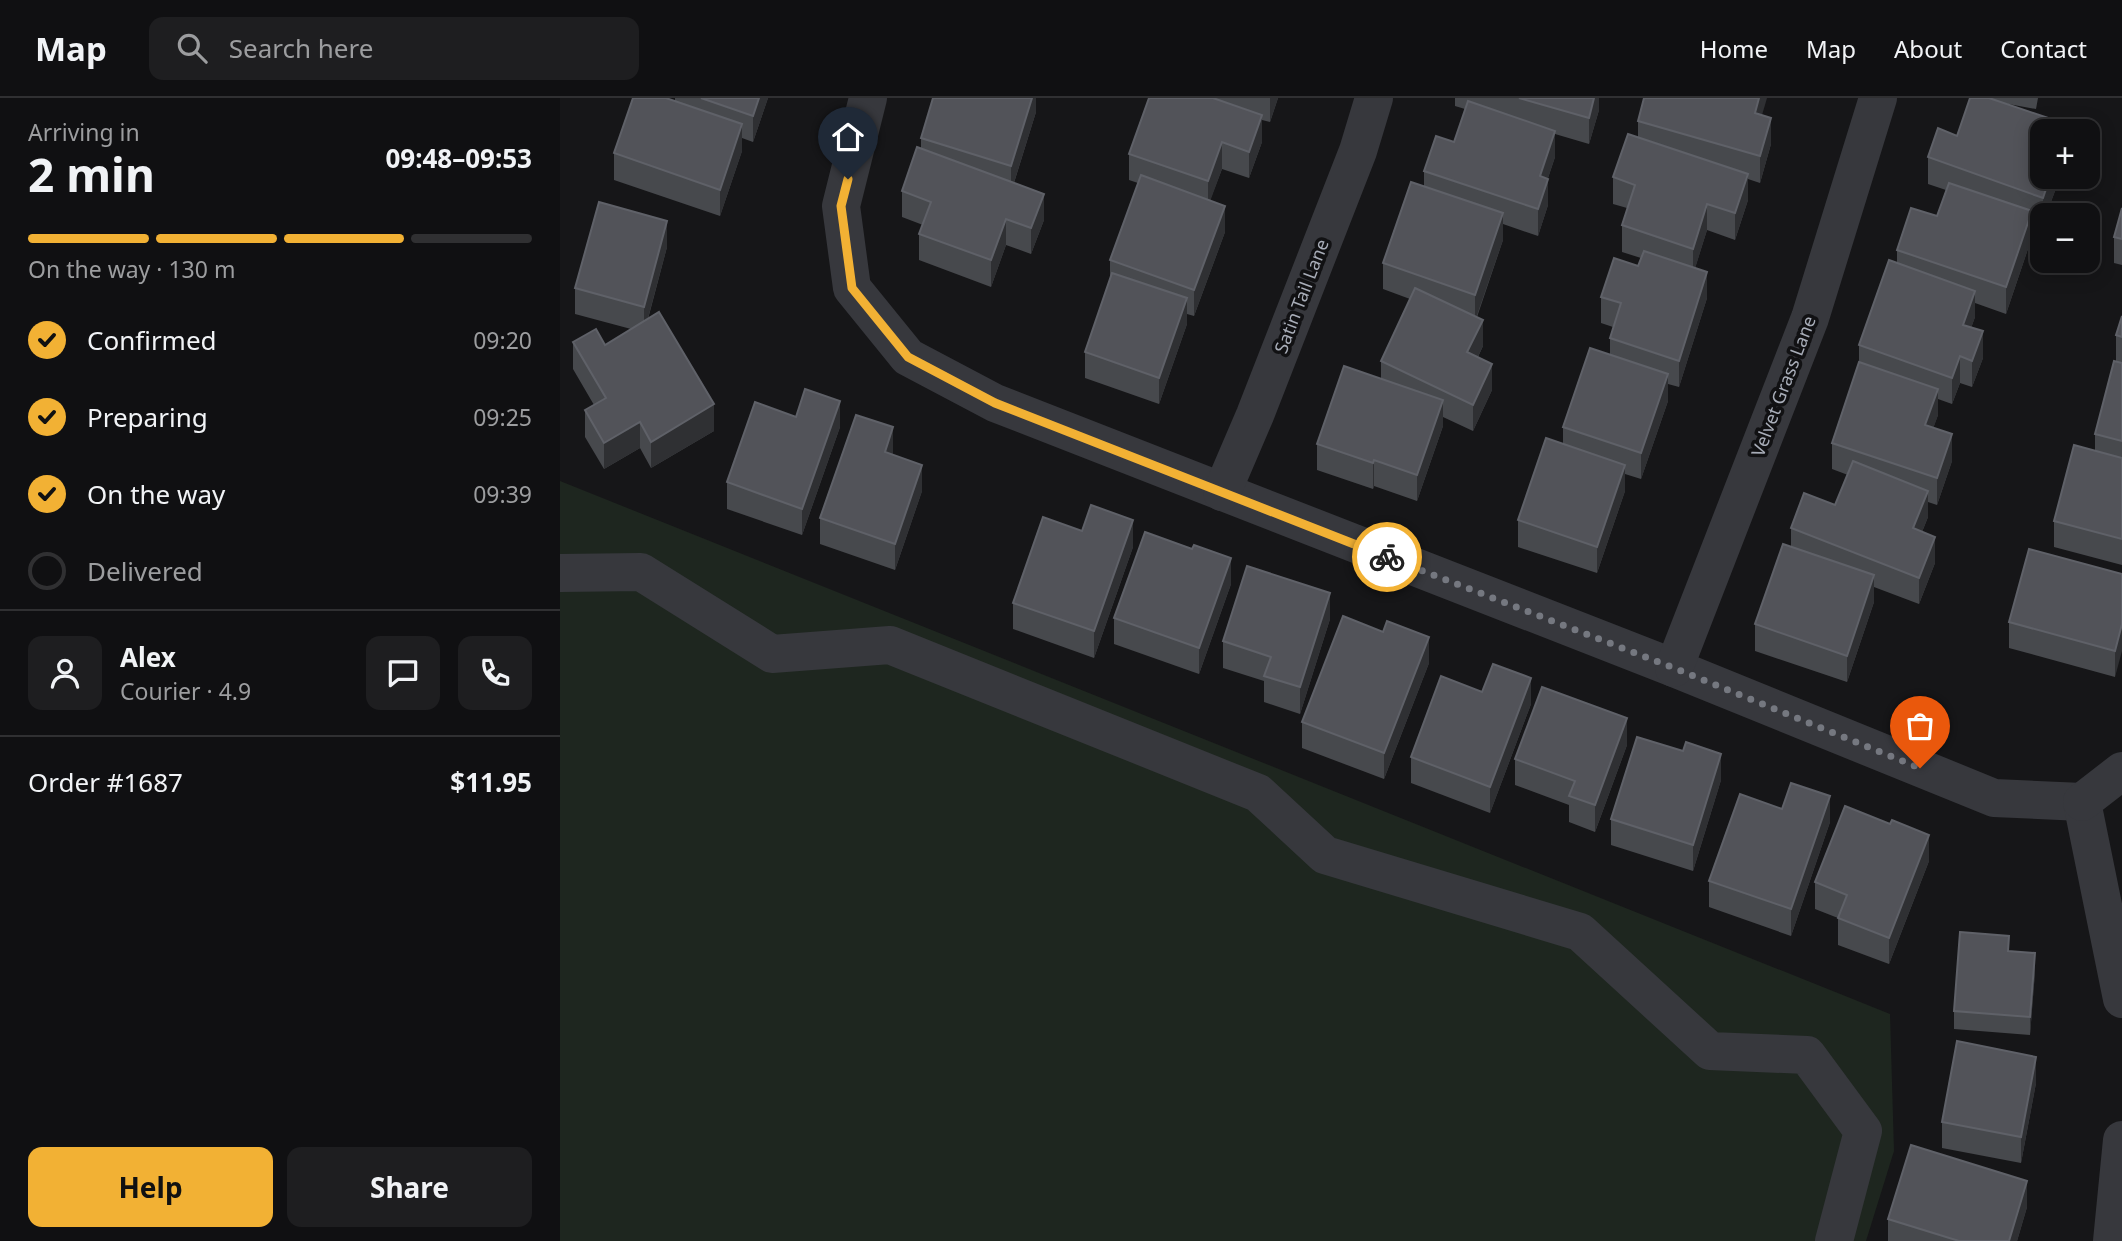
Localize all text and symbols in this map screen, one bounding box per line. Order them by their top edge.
search box [149,17,639,80]
text: Map [35,26,107,71]
icon: search [173,29,211,67]
text: Search here [229,30,373,66]
text: Home [1700,32,1768,65]
text: Map [1806,32,1856,65]
text: About [1894,32,1962,65]
text: Contact [2000,32,2087,65]
pin [818,107,878,179]
text: Arriving in [28,116,140,148]
icon: home [829,118,867,156]
map controls [2030,119,2100,273]
button: + [2030,119,2100,189]
text: 09:48–09:53 [385,140,532,176]
text: 2 min [28,143,155,205]
button: − [2030,203,2100,273]
street label: Satin Tail Lane [1268,236,1334,356]
text: On the way · 130 m [28,253,235,285]
street label: Velvet Grass Lane [1745,312,1821,460]
icon: check [28,321,66,359]
text: Confirmed [87,322,217,358]
text: 09:20 [473,324,532,356]
icon: check [28,398,66,436]
text: Preparing [87,399,208,435]
text: 09:25 [473,401,532,433]
icon: check [28,475,66,513]
text: On the way [87,476,225,512]
text: 09:39 [473,478,532,510]
courier [1352,522,1422,592]
icon: bike [1368,538,1406,576]
text: Delivered [87,553,203,589]
button: person [28,636,102,710]
button: chat [366,636,440,710]
button: phone [458,636,532,710]
text: Alex [120,639,176,675]
text: Courier · 4.9 [120,675,251,707]
pin [1890,696,1950,768]
icon: bag [1901,707,1939,745]
text: Order #1687 [28,764,183,800]
text: $11.95 [450,764,532,800]
button: Help [28,1147,273,1227]
button: Share [287,1147,532,1227]

